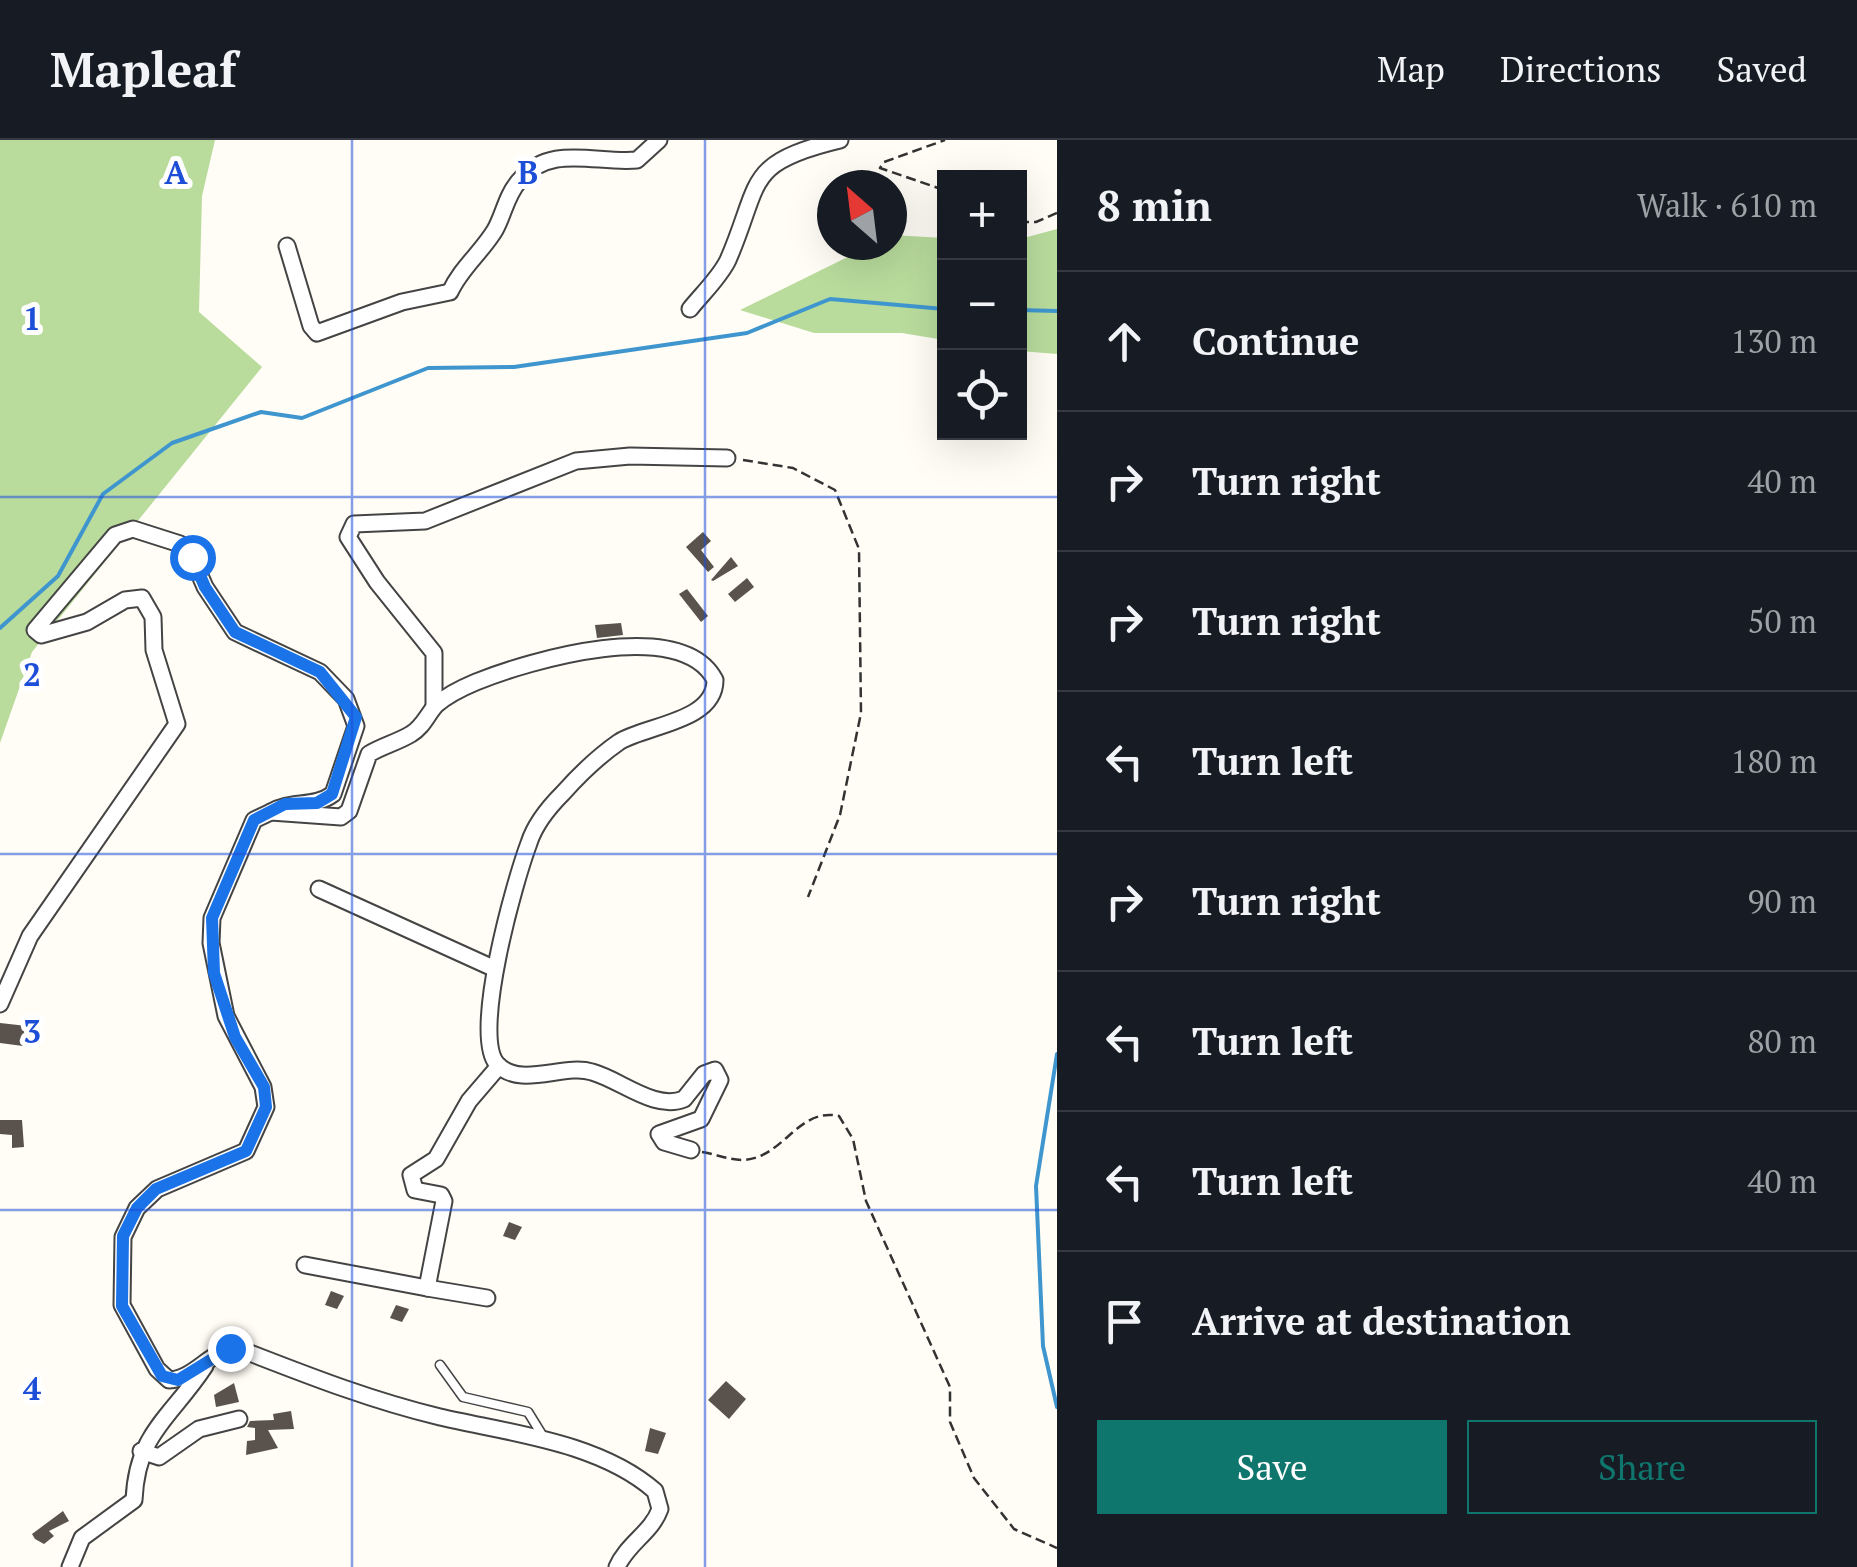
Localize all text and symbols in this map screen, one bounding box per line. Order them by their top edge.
text: Mapleaf [50,37,237,101]
text: Map [1377,46,1445,92]
text: Directions [1500,46,1661,92]
text: Saved [1716,46,1807,92]
text: A [164,151,188,193]
text: B [518,151,538,193]
north arrow [817,170,907,260]
map controls [937,170,1027,440]
button: + [937,170,1027,260]
text: 8 min [1097,177,1212,233]
text: Walk · 610 m [1637,184,1817,226]
button: − [937,260,1027,350]
text: 1 [23,297,41,339]
icon: ahead [1097,314,1152,369]
text: Continue [1192,316,1359,366]
text: 130 m [1730,320,1817,362]
button: locate [937,350,1027,440]
icon: right [1097,454,1152,509]
text: Turn right [1192,456,1381,506]
text: 40 m [1747,460,1817,502]
route start [170,535,216,581]
icon: right [1097,594,1152,649]
text: Turn right [1192,596,1381,646]
text: 50 m [1747,600,1817,642]
text: 2 [23,653,41,695]
icon: left [1097,734,1152,789]
text: Turn left [1192,736,1353,786]
text: 180 m [1730,740,1817,782]
icon: right [1097,874,1152,929]
text: Turn right [1192,876,1381,926]
text: 90 m [1747,880,1817,922]
text: 3 [23,1010,41,1052]
icon: left [1097,1014,1152,1069]
text: Turn left [1192,1016,1353,1066]
text: 80 m [1747,1020,1817,1062]
icon: left [1097,1154,1152,1209]
text: Turn left [1192,1156,1353,1206]
text: 40 m [1747,1160,1817,1202]
icon: arrive [1097,1294,1152,1349]
text: Arrive at destination [1192,1296,1571,1346]
route end [208,1326,254,1372]
text: 4 [23,1367,41,1409]
button: Save [1097,1420,1447,1514]
button: Share [1467,1420,1817,1514]

